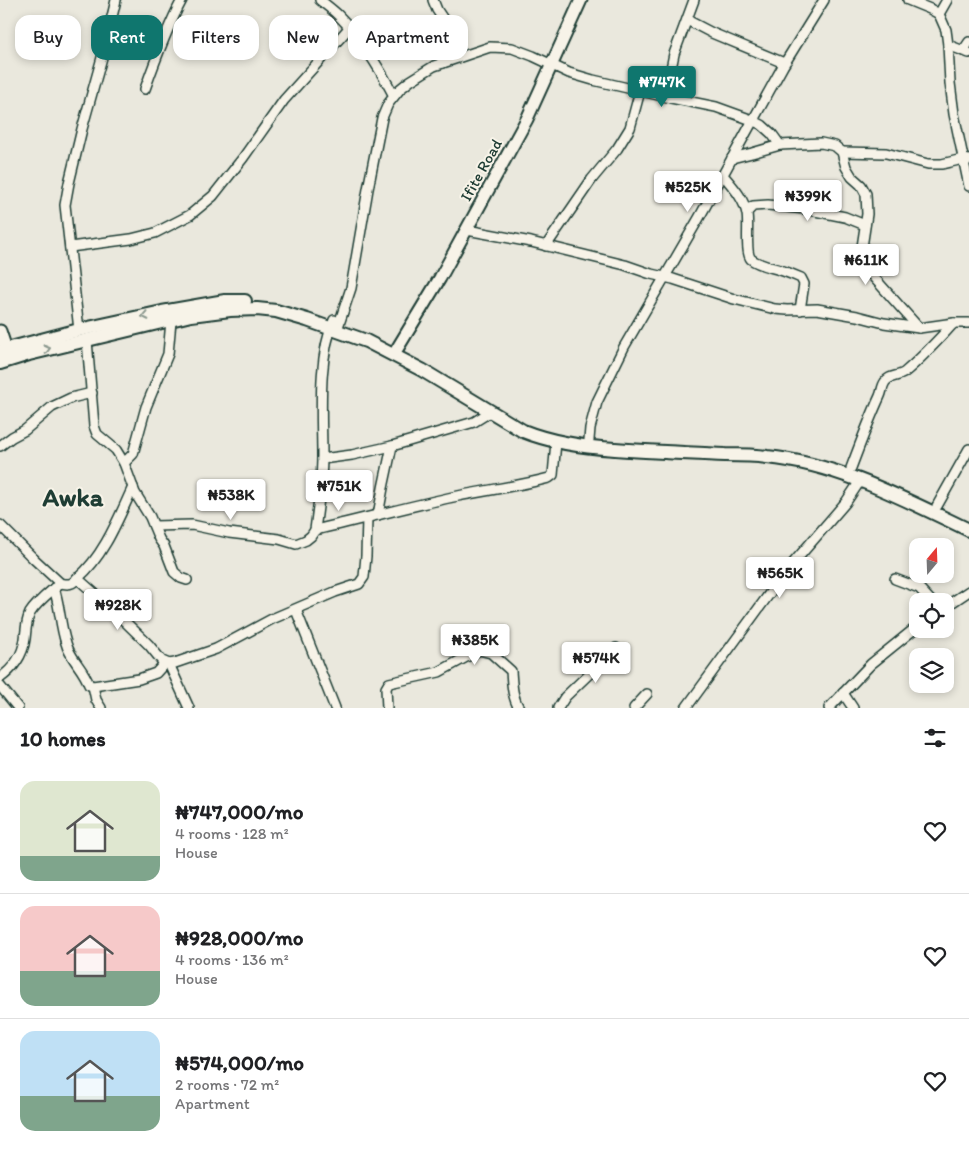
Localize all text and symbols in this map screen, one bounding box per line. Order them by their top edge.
chip: Buy [15,15,81,60]
chip: Rent [91,15,163,60]
chip: Filters [173,15,259,60]
chip: New [269,15,338,60]
chip: Apartment [348,15,468,60]
pin: ₦747K [627,66,697,108]
text: ₦747K [639,72,685,91]
street label: Ifite Road [456,135,506,204]
pin: ₦525K [653,170,723,213]
text: ₦525K [665,177,711,196]
pin: ₦399K [773,180,843,222]
text: ₦399K [785,186,831,205]
pin: ₦611K [831,244,901,286]
text: ₦611K [844,250,888,269]
one-way arrow [140,310,149,321]
one-way arrow [42,345,50,355]
pin: ₦751K [304,470,374,512]
text: ₦751K [317,476,361,495]
pin: ₦538K [196,478,266,521]
district label: Awka [42,481,104,513]
text: ₦538K [208,485,254,504]
north arrow [909,538,954,582]
map controls [909,538,954,693]
pin: ₦565K [745,556,815,599]
text: ₦565K [757,563,803,582]
pin: ₦928K [83,588,153,631]
button: locate [909,593,954,638]
text: ₦928K [95,595,141,614]
pin: ₦385K [440,624,510,666]
text: ₦385K [452,630,498,649]
pin: ₦574K [561,642,631,684]
text: ₦574K [573,648,619,667]
button: layers [909,648,954,693]
icon: filters [921,724,949,752]
text: 10 homes [20,726,106,751]
text: ₦747,000/mo [175,799,303,824]
icon: home [60,801,120,861]
icon: heart [921,817,949,845]
text: 4 rooms · 128 m² [175,824,289,843]
text: House [175,843,218,862]
text: ₦928,000/mo [175,925,303,950]
icon: home [60,926,120,986]
icon: heart [921,942,949,970]
text: 4 rooms · 136 m² [175,950,289,969]
text: House [175,969,218,988]
text: ₦574,000/mo [175,1050,304,1075]
icon: home [60,1051,120,1111]
icon: heart [921,1067,949,1095]
text: 2 rooms · 72 m² [175,1075,279,1094]
text: Apartment [175,1094,250,1113]

